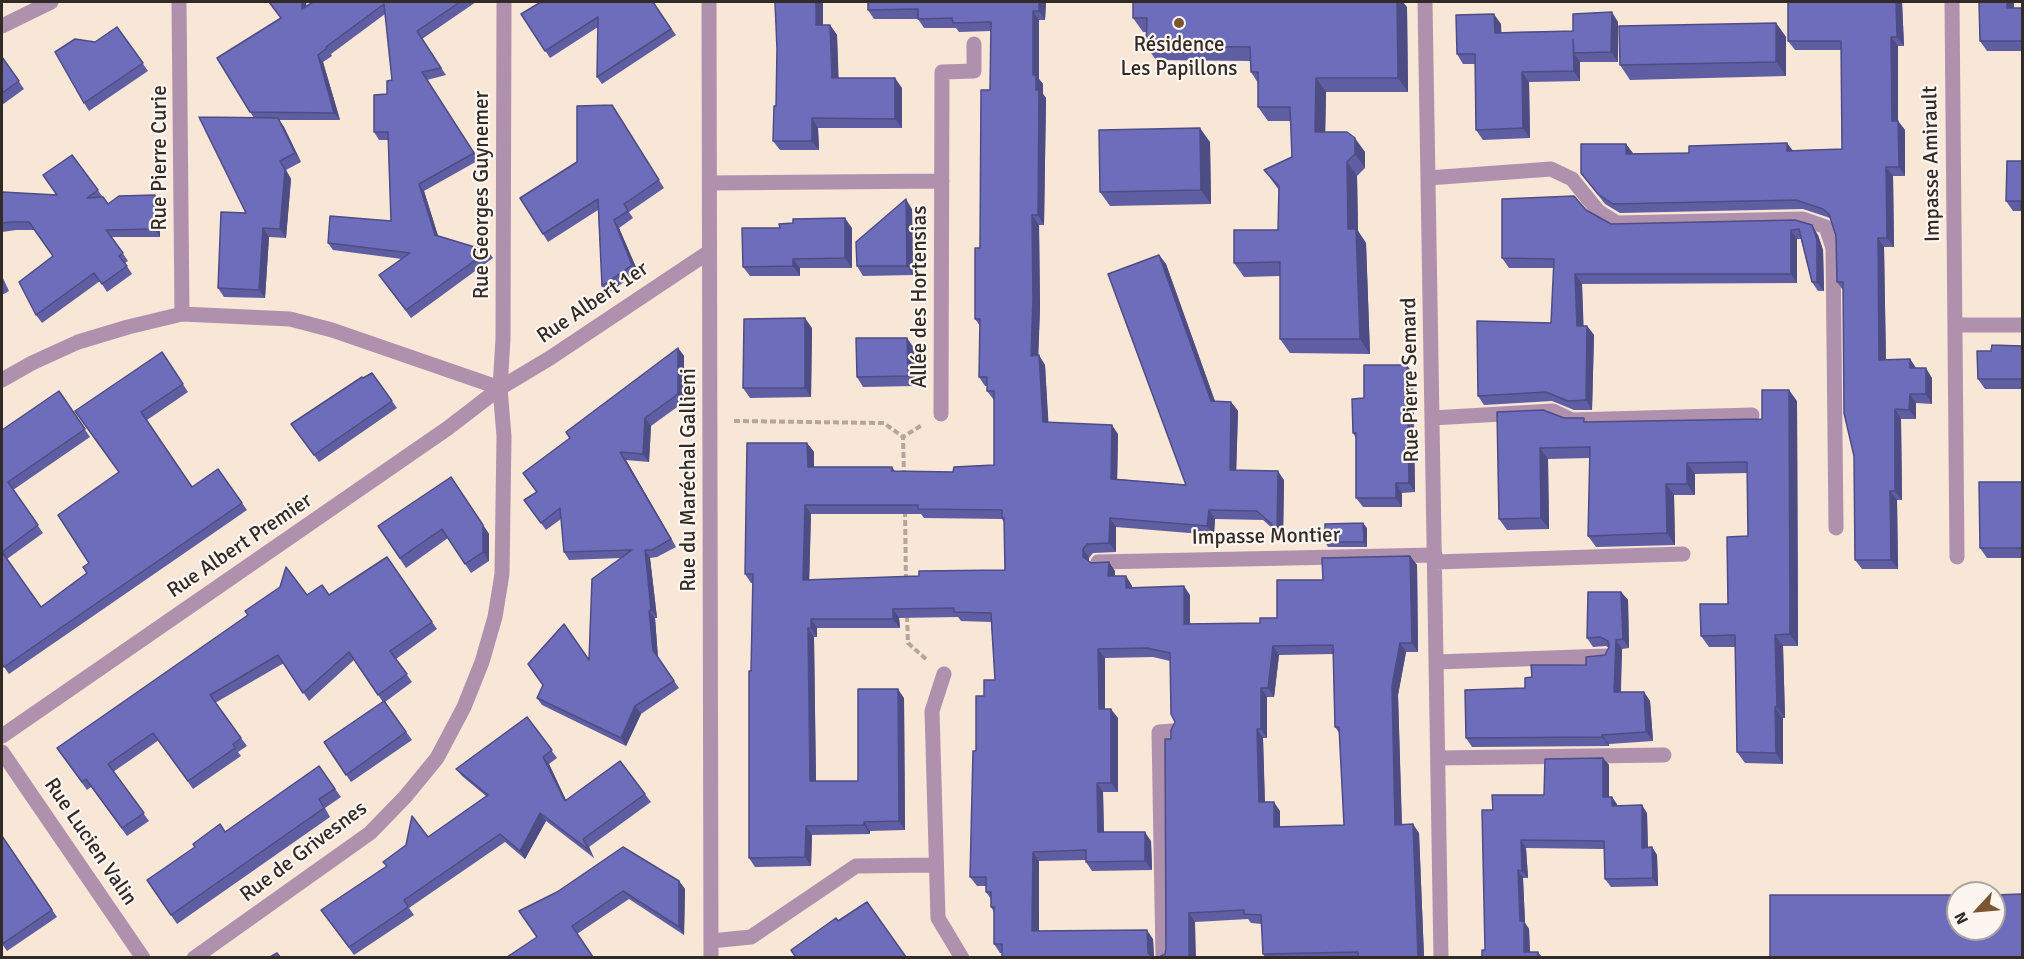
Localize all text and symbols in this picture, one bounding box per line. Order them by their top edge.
marker: Résidence Les Papillons [1172,16,1186,30]
place label: Résidence Les Papillons [1120,32,1238,82]
street label: Rue Pierre Curie [147,85,173,231]
street label: Impasse Amirault [1918,86,1946,242]
street label: Rue Georges Guynemer [469,91,495,299]
street label: Allée des Hortensias [907,206,933,388]
street label: Rue Albert 1er [533,257,653,349]
street label: Rue Pierre Semard [1397,297,1425,463]
street label: Rue du Maréchal Gallieni [676,368,702,592]
street label: Rue Albert Premier [163,488,317,604]
street label: Impasse Montier [1191,523,1341,551]
street label: Rue Lucien Valin [38,774,142,910]
street label: Rue de Grivesnes [236,796,372,908]
north arrow [1946,881,2006,941]
text: N [1950,909,1973,927]

